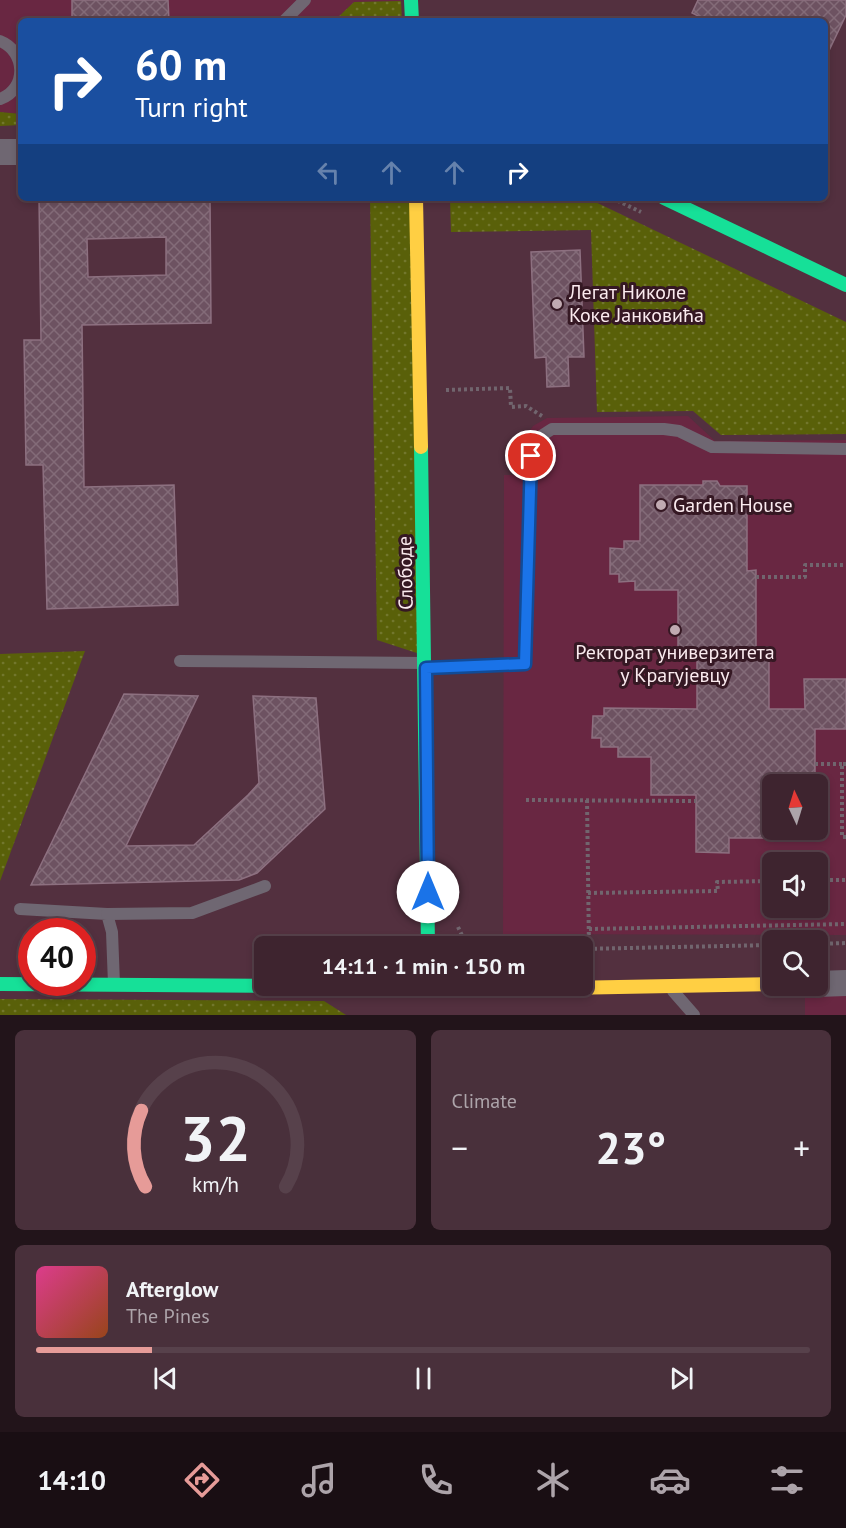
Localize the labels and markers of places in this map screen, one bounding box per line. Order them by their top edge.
place label: Легат Николе Коке Јанковића [568,279,704,328]
marker: Легат Николе Коке Јанковића [550,297,564,311]
pin [505,430,556,481]
place label: Garden House [673,492,793,518]
marker: Garden House [654,498,668,512]
marker: Ректорат универзитета у Крагујевцу [668,623,682,637]
place label: Ректорат универзитета у Крагујевцу [575,639,775,688]

